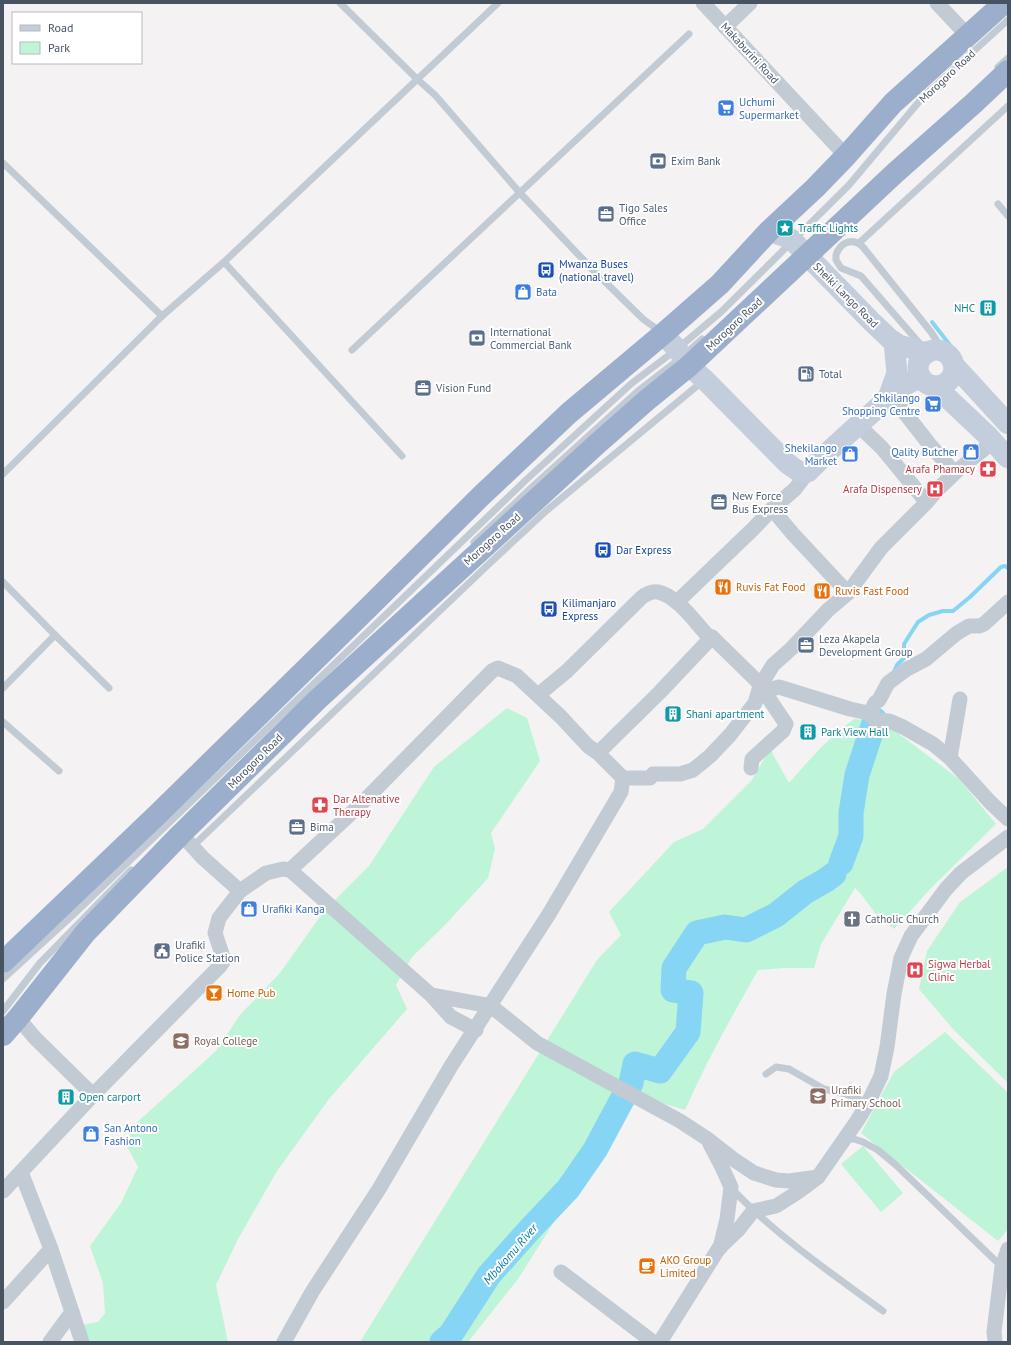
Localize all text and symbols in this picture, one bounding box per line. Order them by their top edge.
legend [12,12,142,64]
street label: Makaburini Road [718,19,782,87]
text: Road [48,20,73,35]
text: Park [48,40,70,55]
street label: Morogoro Road [916,46,978,106]
place label: Uchumi Supermarket [739,95,799,122]
supermarket icon: Uchumi Supermarket [716,98,736,118]
bank icon: Exim Bank [648,151,668,171]
place label: Exim Bank [671,154,721,168]
place label: Tigo Sales Office [619,201,668,228]
office icon: Tigo Sales Office [596,204,616,224]
place icon: Traffic Lights [775,218,795,238]
place label: Traffic Lights [798,221,859,235]
place label: Mwanza Buses (national travel) [559,257,634,284]
street label: Sheiki Lango Road [810,259,882,331]
bus stop icon: Mwanza Buses (national travel) [536,260,556,280]
shop icon: Bata [513,282,533,302]
place label: Bata [536,285,557,299]
street label: Morogoro Road [703,294,765,354]
building icon: NHC [978,298,998,318]
place label: NHC [954,301,975,315]
place label: International Commercial Bank [490,325,572,352]
bank icon: International Commercial Bank [467,328,487,348]
fuel station icon: Total [796,364,816,384]
place label: Total [819,367,843,381]
office icon: Vision Fund [413,378,433,398]
place label: Vision Fund [435,381,491,395]
place label: Shkilango Shopping Centre [842,391,920,418]
supermarket icon: Shkilango Shopping Centre [923,394,943,414]
place label: Shekilango Market [785,441,837,468]
shop icon: Qality Butcher [961,442,981,462]
shop icon: Shekilango Market [840,444,860,464]
place label: Qality Butcher [891,445,958,459]
pharmacy icon: Arafa Phamacy [978,459,998,479]
place label: Arafa Phamacy [906,462,976,476]
hospital icon: Arafa Dispensery [925,479,945,499]
place label: Arafa Dispensery [843,482,923,496]
place label: New Force Bus Express [732,489,788,516]
office icon: New Force Bus Express [709,492,729,512]
street label: Morogoro Road [461,510,523,568]
bus stop icon: Dar Express [593,540,613,560]
place label: Dar Express [616,543,672,557]
restaurant icon: Ruvis Fat Food [713,577,733,597]
place label: Ruvis Fat Food [736,580,805,594]
restaurant icon: Ruvis Fast Food [812,581,832,601]
place label: Ruvis Fast Food [835,584,909,598]
place label: Kilimanjaro Express [562,596,616,623]
bus stop icon: Kilimanjaro Express [539,599,559,619]
place label: Leza Akapela Development Group [819,632,913,659]
office icon: Leza Akapela Development Group [796,635,816,655]
building icon: Shani apartment [663,704,683,724]
place label: Shani apartment [686,707,764,721]
building icon: Park View Hall [798,722,818,742]
place label: Park View Hall [821,725,889,739]
street label: Morogoro Road [225,731,285,791]
place label: Dar Altenative Therapy [333,792,400,819]
pharmacy icon: Dar Altenative Therapy [310,795,330,815]
office icon: Bima [287,817,307,837]
place label: Bima [310,820,334,834]
shop icon: Urafiki Kanga [239,899,259,919]
place label: Urafiki Kanga [262,902,325,916]
church icon: Catholic Church [842,909,862,929]
place label: Catholic Church [865,912,939,926]
place label: Urafiki Police Station [175,938,240,965]
public building icon: Urafiki Police Station [152,941,172,961]
place label: Sigwa Herbal Clinic [928,957,991,984]
hospital icon: Sigwa Herbal Clinic [905,960,925,980]
bar icon: Home Pub [204,983,224,1003]
place label: Home Pub [227,986,275,1000]
school or university icon: Royal College [171,1031,191,1051]
place label: Royal College [194,1034,258,1048]
place label: Urafiki Primary School [831,1083,902,1110]
school or university icon: Urafiki Primary School [808,1086,828,1106]
building icon: Open carport [56,1087,76,1107]
place label: Open carport [79,1090,141,1104]
place label: San Antono Fashion [104,1121,158,1148]
shop icon: San Antono Fashion [81,1124,101,1144]
water label: Mbokomu River [480,1220,541,1287]
place label: AKO Group Limited [660,1253,711,1280]
cafe icon: AKO Group Limited [637,1256,657,1276]

